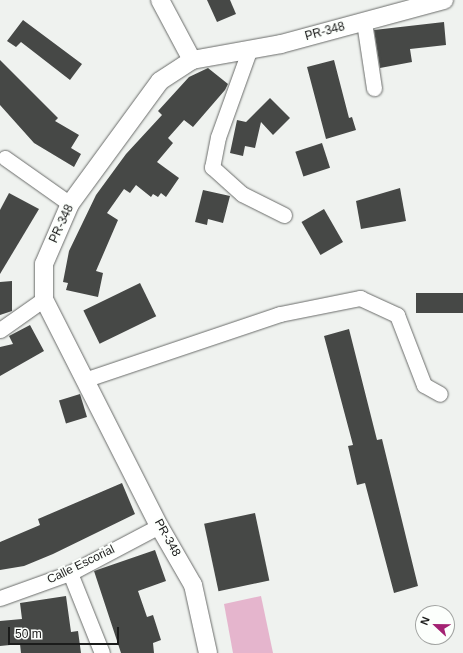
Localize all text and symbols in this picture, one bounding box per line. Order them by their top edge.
street label: PR-348 [303,20,347,44]
street label: PR-348 [47,203,77,245]
street label: PR-348 [151,517,183,559]
street label: Calle Escorial [45,542,117,588]
north arrow [415,605,455,645]
text: N [418,615,432,627]
scale bar [10,619,121,645]
text: 50 m [15,627,42,641]

